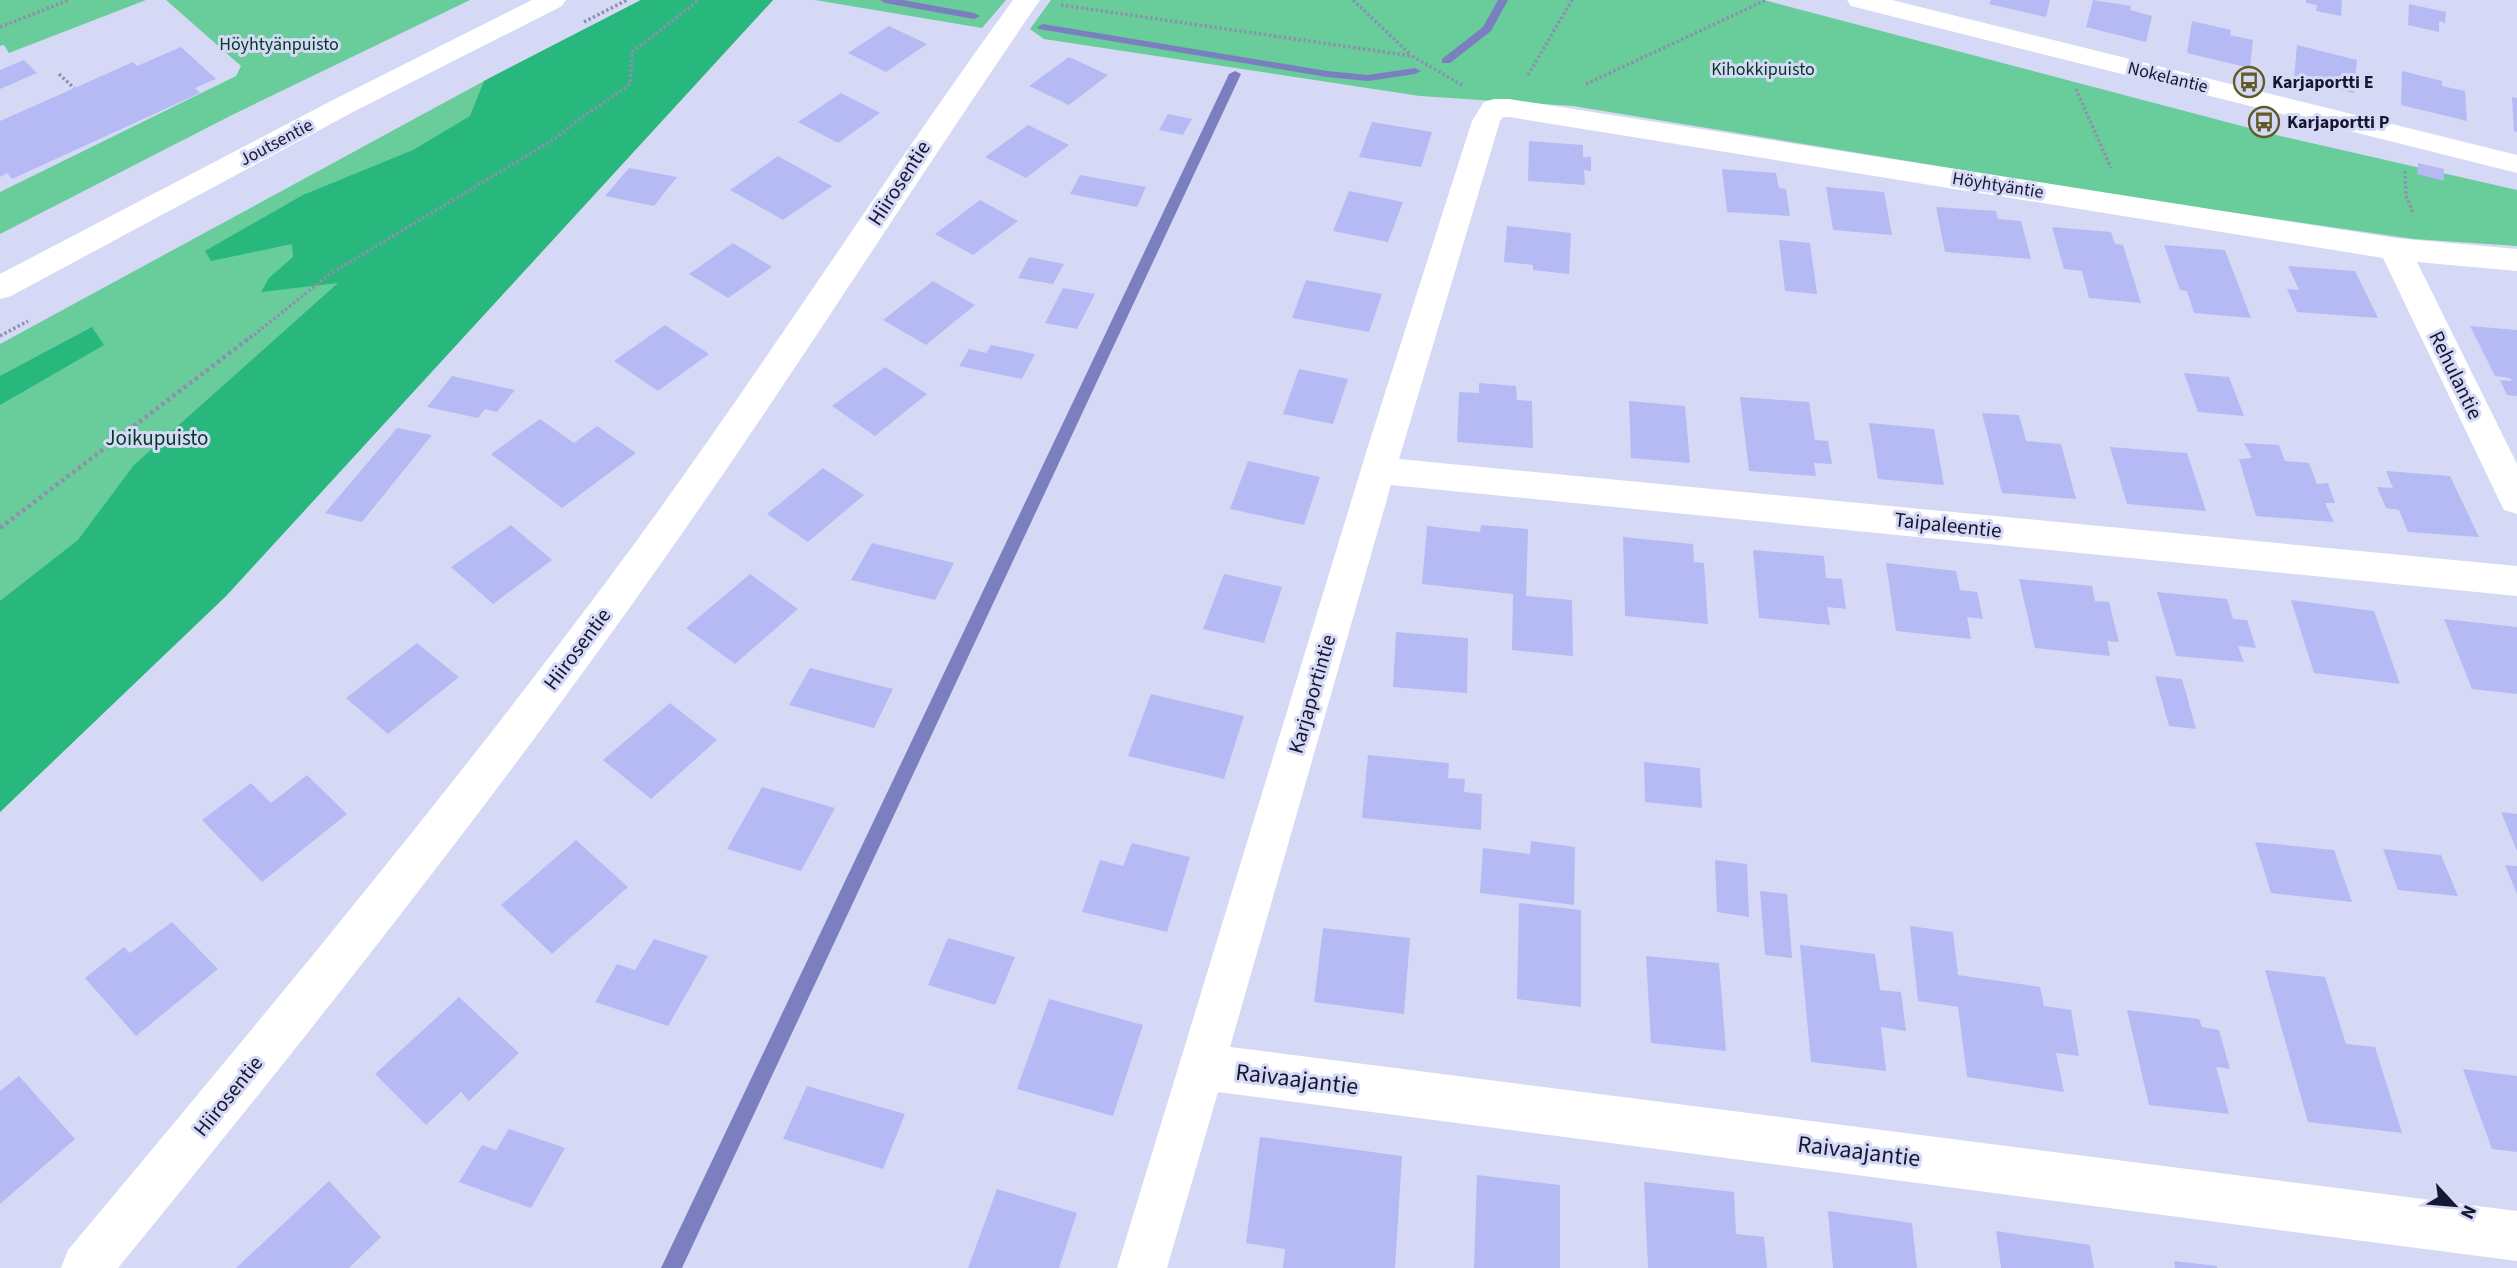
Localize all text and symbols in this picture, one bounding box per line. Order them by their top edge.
park label: Höyhtyänpuisto [219,32,339,57]
street label: Nokelantie [2125,55,2211,100]
park label: Kihokkipuisto [1711,57,1815,82]
bus stop icon: Karjaportti E [2232,65,2266,99]
place label: Karjaportti E [2272,70,2374,95]
bus stop icon: Karjaportti P [2247,105,2281,139]
place label: Karjaportti P [2287,110,2390,135]
street label: Joutsentie [235,113,317,172]
street label: Hiirosentie [860,135,938,231]
street label: Höyhtyäntie [1950,166,2045,205]
street label: Rehulantie [2422,326,2490,424]
park label: Joikupuisto [106,423,208,453]
street label: Taipaleentie [1893,504,2003,546]
street label: Hiirosentie [536,602,618,696]
street label: Karjaportintie [1281,631,1343,757]
street label: Hiirosentie [186,1049,270,1143]
street label: Raivaajantie [1233,1055,1360,1104]
street label: Raivaajantie [1795,1127,1922,1176]
north arrow [2419,1170,2489,1240]
text: N [2453,1200,2483,1223]

